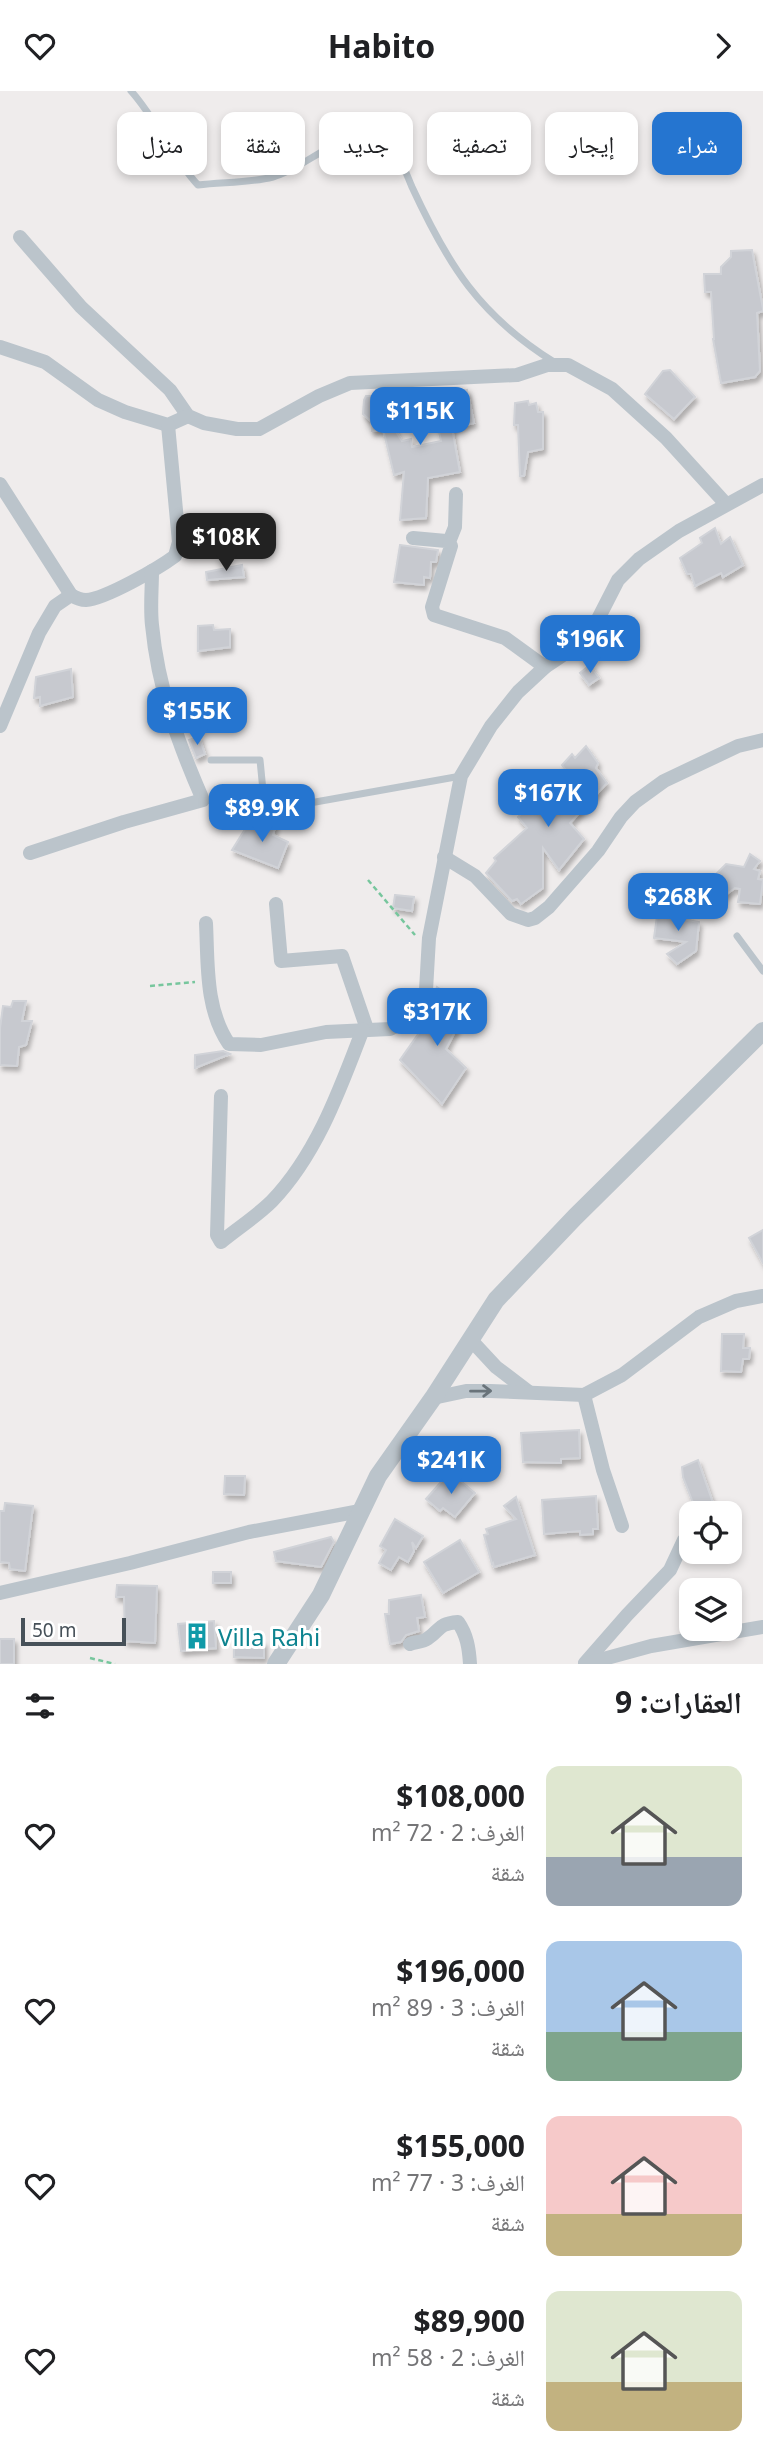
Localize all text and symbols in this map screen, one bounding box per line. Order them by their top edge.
text: Habito [328,24,435,67]
icon: heart [21,27,59,65]
icon: forward [704,27,742,65]
chip: منزل [117,112,207,175]
chip: شقة [221,112,305,175]
chip: جديد [319,112,413,175]
chip: تصفية [427,112,531,175]
chip: إيجار [545,112,638,175]
chip: شراء [652,112,742,175]
pin: $115K [371,387,469,447]
text: $115K [386,394,454,426]
pin: $108K [177,513,275,573]
text: $108K [192,520,260,552]
pin: $196K [541,615,639,675]
text: $196K [556,622,624,654]
pin: $155K [148,687,246,747]
text: $155K [163,694,231,726]
pin: $167K [499,769,597,829]
text: $167K [514,776,582,808]
pin: $89.9K [205,785,319,844]
text: $89.9K [225,791,299,823]
pin: $268K [629,873,727,933]
text: $268K [644,880,712,912]
pin: $317K [388,989,486,1048]
text: $317K [403,995,471,1027]
one-way arrow [469,1384,492,1398]
pin: $241K [402,1437,500,1496]
text: $241K [417,1443,485,1475]
map controls [679,1501,742,1641]
button: locate [679,1501,742,1564]
button: layers [679,1578,742,1641]
scale bar [21,1615,126,1647]
text: 50 m [32,1617,76,1643]
place label: Villa Rahi [218,1620,320,1653]
building icon: Villa Rahi [182,1621,212,1651]
text: العقارات: 9 [615,1681,742,1722]
icon: filters [21,1687,59,1725]
text: $108,000 [396,1775,525,1816]
icon: home [602,1794,686,1878]
text: الغرف: 2 · 72 m² [371,1816,525,1848]
icon: heart [21,1817,59,1855]
text: شقة [491,1856,525,1888]
text: $196,000 [396,1950,525,1991]
icon: home [602,1969,686,2053]
text: الغرف: 3 · 89 m² [371,1991,525,2023]
icon: heart [21,1992,59,2030]
text: شقة [491,2031,525,2063]
text: $155,000 [396,2125,525,2166]
icon: home [602,2144,686,2228]
text: الغرف: 3 · 77 m² [371,2166,525,2198]
icon: heart [21,2167,59,2205]
text: شقة [491,2206,525,2238]
text: $89,900 [413,2300,525,2341]
icon: home [602,2319,686,2403]
text: الغرف: 2 · 58 m² [371,2341,525,2373]
icon: heart [21,2342,59,2380]
text: شقة [491,2381,525,2413]

